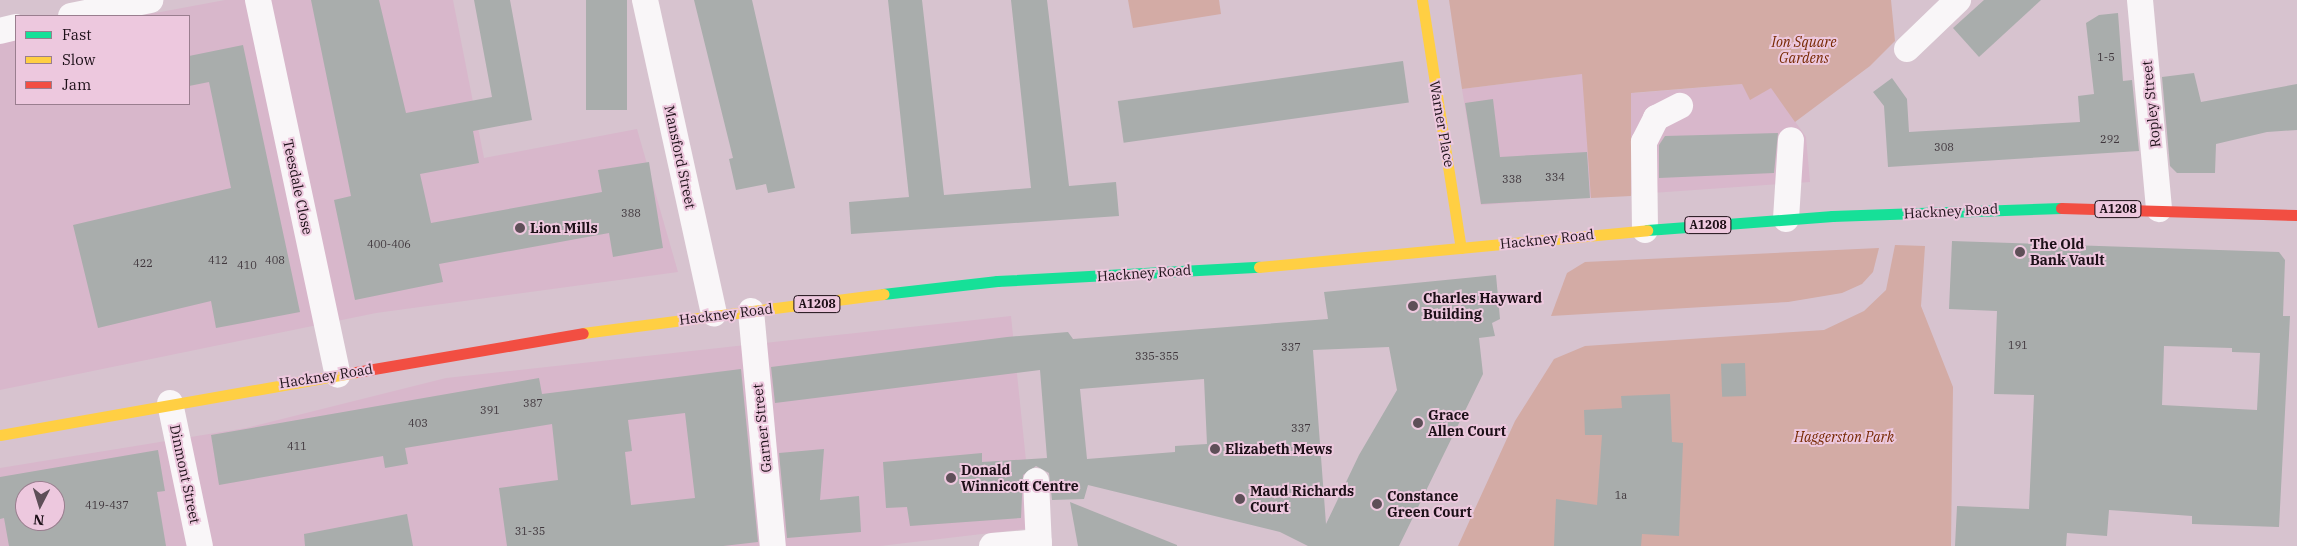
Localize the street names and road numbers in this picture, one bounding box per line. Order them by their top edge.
street label: Ropley Street [2138,60,2164,148]
street label: Warner Place [1426,79,1458,169]
street label: Mansford Street [661,104,699,210]
street label: Teesdale Close [280,138,316,236]
street label: Hackney Road [1903,200,1999,222]
road number: A1208 [2094,200,2142,218]
road number: A1208 [1684,216,1732,234]
street label: Hackney Road [1499,226,1595,252]
street label: Hackney Road [1096,261,1192,285]
road number: A1208 [793,294,841,314]
street label: Hackney Road [678,300,774,328]
street label: Hackney Road [278,360,374,392]
street label: Garner Street [749,383,775,473]
street label: Dinmont Street [166,423,204,525]

